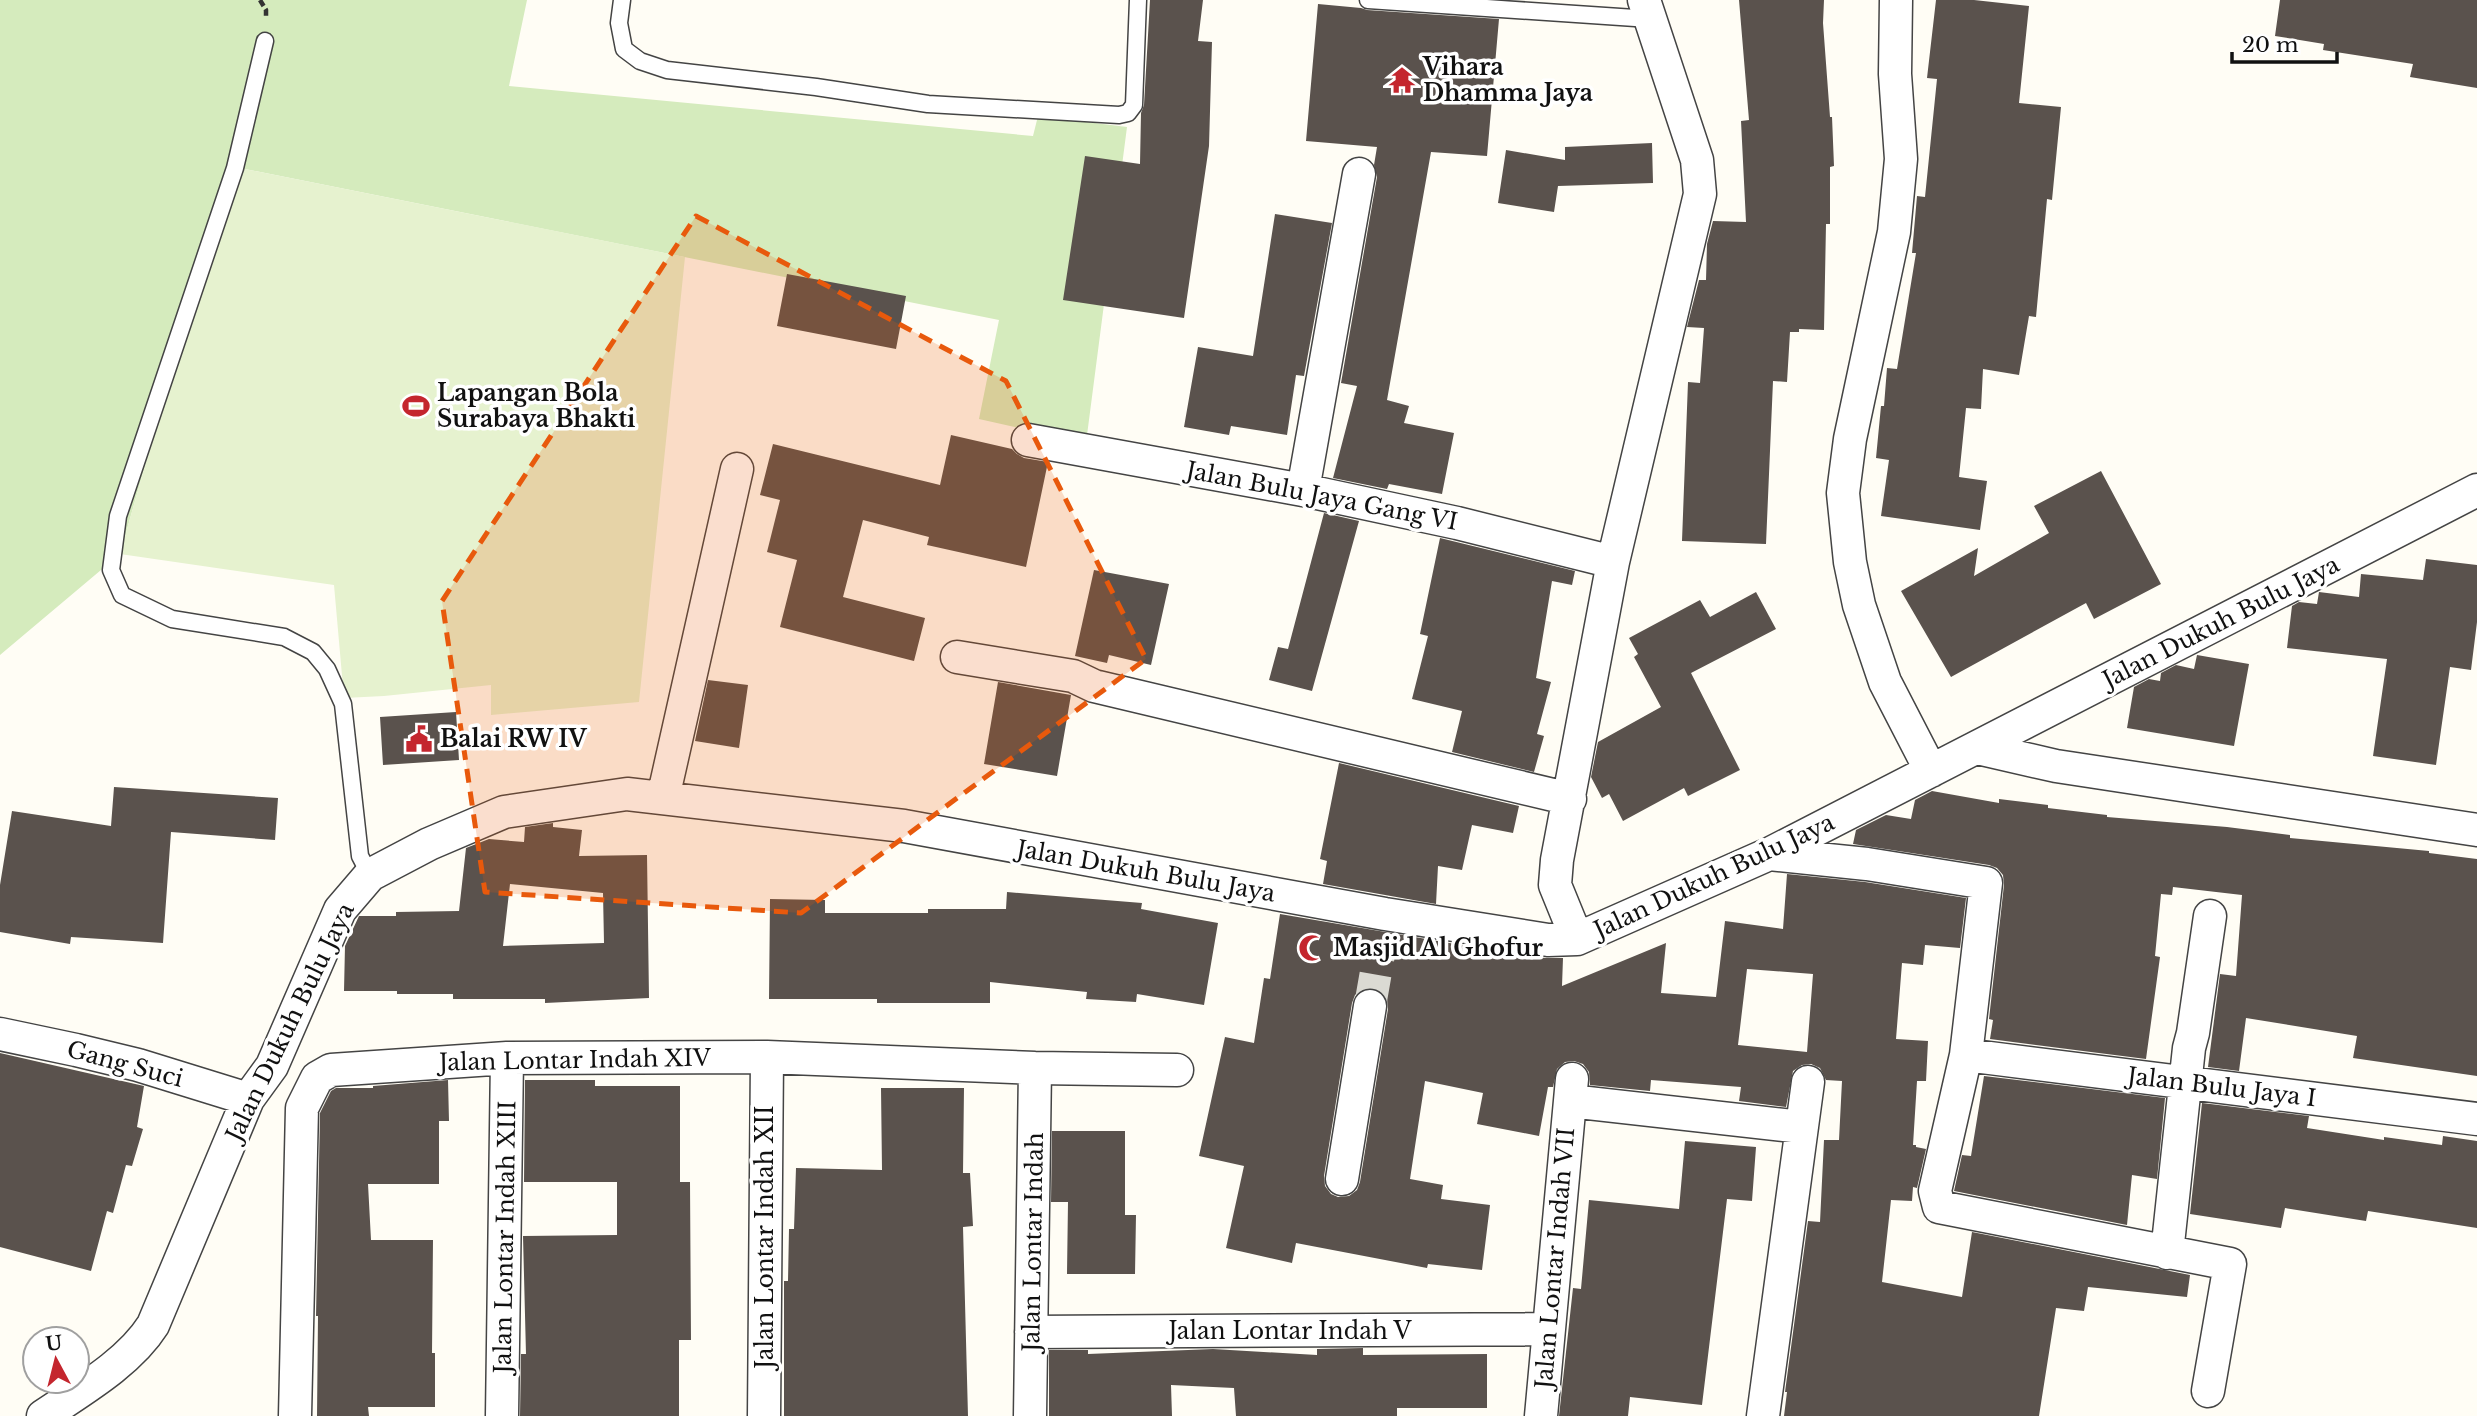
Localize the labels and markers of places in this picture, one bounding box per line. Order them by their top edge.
place label: Vihara Dhamma Jaya [1422,53,1593,107]
temple icon: Vihara Dhamma Jaya [1387,65,1417,95]
place label: Lapangan Bola Surabaya Bhakti [437,379,635,433]
sports icon: Lapangan Bola Surabaya Bhakti [401,391,431,421]
public building icon: Balai RW IV [404,724,434,754]
place label: Balai RW IV [440,725,587,753]
mosque icon: Masjid Al Ghofur [1297,933,1327,963]
place label: Masjid Al Ghofur [1333,934,1543,962]

